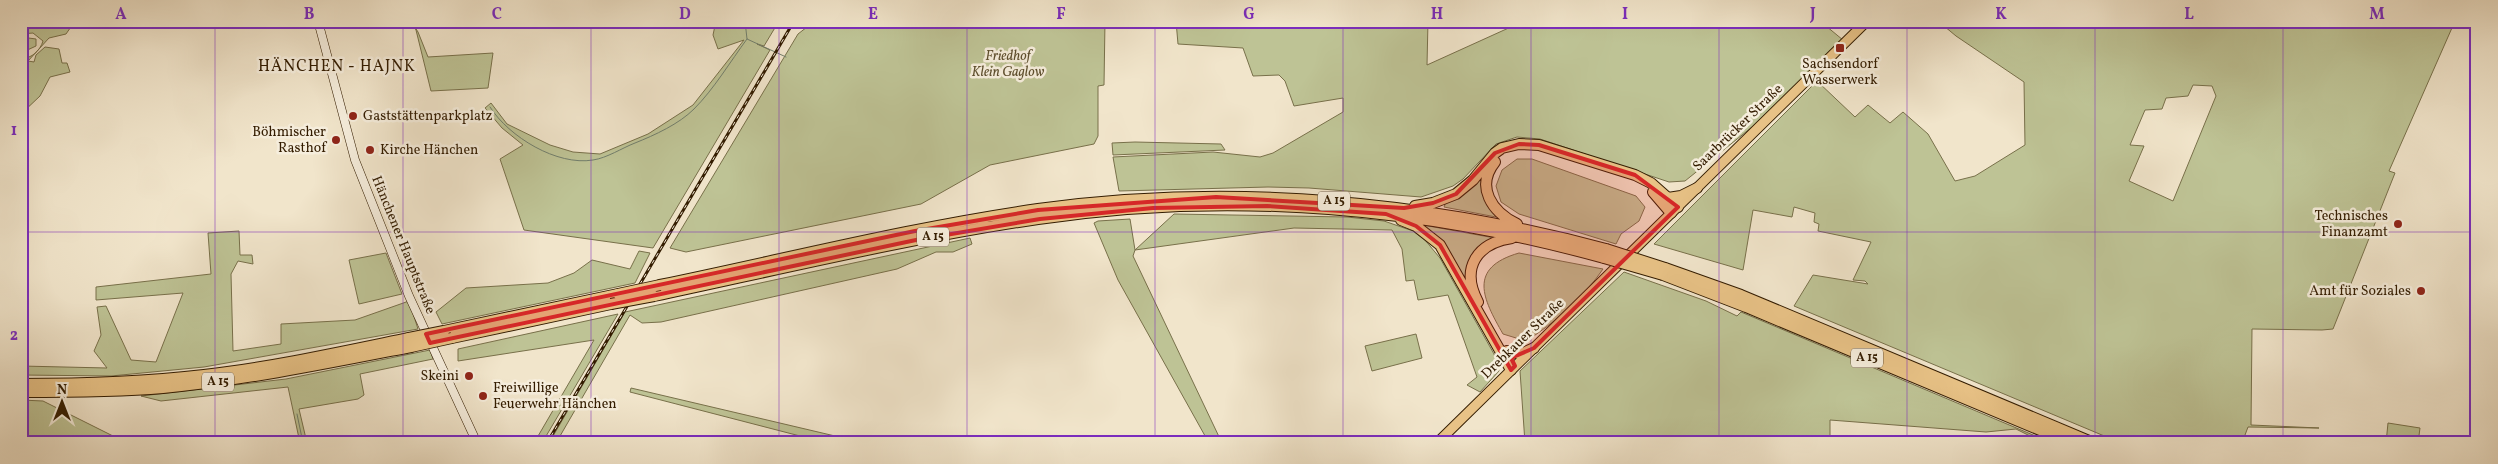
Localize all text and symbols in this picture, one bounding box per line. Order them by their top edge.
text: A [115,4,127,26]
text: B [304,4,315,26]
text: C [492,4,502,26]
text: D [679,4,691,26]
text: E [868,4,878,26]
text: F [1056,4,1066,26]
text: G [1243,4,1255,26]
text: H [1431,4,1443,26]
text: I [1622,4,1628,26]
text: J [1809,4,1816,26]
text: K [1995,4,2007,26]
text: L [2184,4,2194,26]
text: M [2369,4,2385,26]
marker: Sachsendorf Wasserwerk [1834,42,1846,54]
park label: Friedhof Klein Gaglow [971,47,1045,82]
place label: Sachsendorf Wasserwerk [1802,55,1879,90]
district label: HÄNCHEN - HAJNK [258,56,416,78]
street label: Saarbrücker Straße [1689,80,1787,176]
place label: Gaststättenparkplatz [363,107,493,126]
marker: Gaststättenparkplatz [347,110,359,122]
text: 1 [11,120,17,142]
place label: Böhmischer Rasthof [252,123,327,158]
marker: Böhmischer Rasthof [330,134,342,146]
place label: Kirche Hänchen [380,141,478,160]
marker: Kirche Hänchen [364,144,376,156]
street label: Hänchener Hauptstraße [367,173,440,317]
road number: A 15 [1318,192,1350,210]
place label: Technisches Finanzamt [2314,207,2388,242]
marker: Technisches Finanzamt [2392,218,2404,230]
road number: A 15 [917,228,949,246]
place label: Amt für Soziales [2309,282,2411,301]
marker: Amt für Soziales [2415,285,2427,297]
street label: Drebkauer Straße [1477,294,1569,384]
text: 2 [10,325,18,347]
road number: A 15 [1851,348,1883,368]
place label: Skeini [420,367,459,386]
marker: Skeini [463,370,475,382]
road number: A 15 [202,372,234,392]
north arrow [38,376,88,426]
place label: Freiwillige Feuerwehr Hänchen [493,379,617,414]
text: N [57,381,67,400]
marker: Freiwillige Feuerwehr Hänchen [477,390,489,402]

